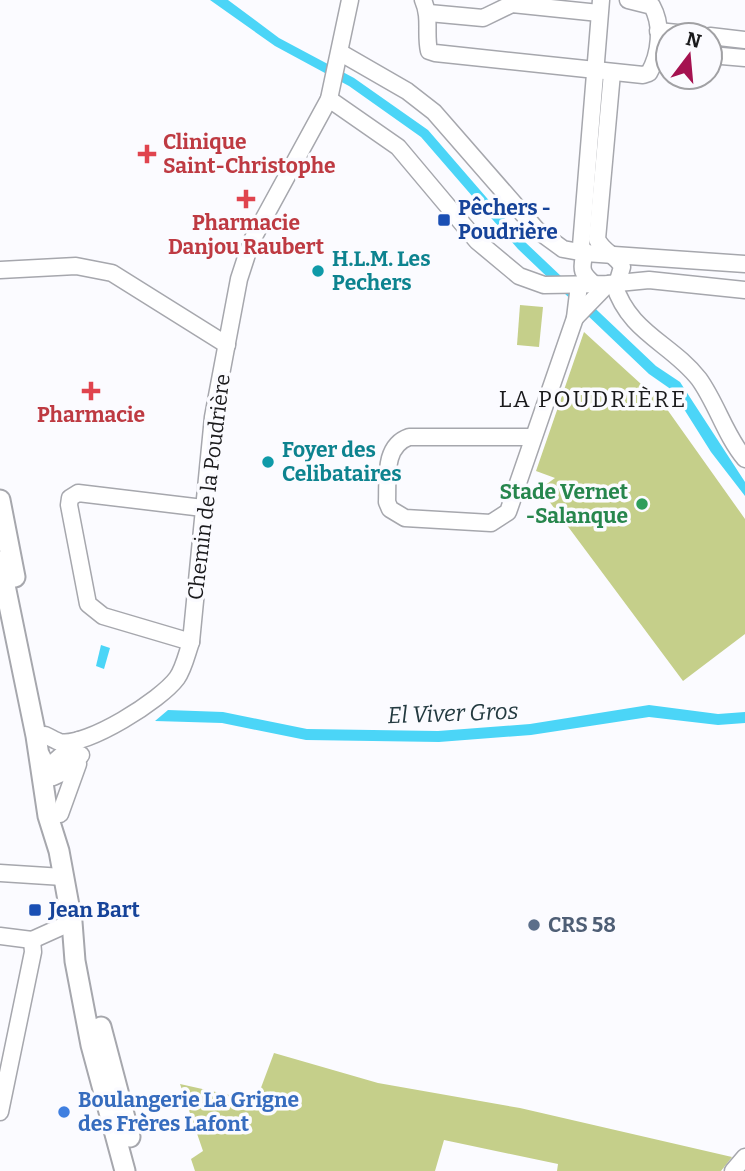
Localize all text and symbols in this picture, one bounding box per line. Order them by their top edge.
north arrow [654,21,724,91]
text: N [683,27,704,53]
place label: Clinique Saint-Christophe [163,129,335,179]
marker: Clinique Saint-Christophe [137,144,157,164]
marker: Pharmacie Danjou Raubert [238,191,254,207]
place label: Pêchers - Poudrière [458,195,558,245]
place label: Pharmacie Danjou Raubert [168,210,325,260]
marker: Pêchers - Poudrière [436,212,452,228]
place label: H.L.M. Les Pechers [332,246,431,296]
marker: H.L.M. Les Pechers [310,263,326,279]
street label: Chemin de la Poudrière [182,372,236,602]
marker: Pharmacie [83,383,99,399]
district label: LA POUDRIÈRE [499,385,687,413]
place label: Pharmacie [37,402,145,428]
place label: Foyer des Celibataires [282,437,402,487]
marker: Foyer des Celibataires [260,454,276,470]
place label: Stade Vernet -Salanque [500,479,629,529]
marker: Stade Vernet -Salanque [634,496,650,512]
water label: El Viver Gros [387,697,519,729]
place label: Jean Bart [48,897,141,923]
marker: Jean Bart [27,902,43,918]
place label: CRS 58 [548,912,616,938]
marker: CRS 58 [526,917,542,933]
place label: Boulangerie La Grigne des Frères Lafont [78,1087,299,1137]
marker: Boulangerie La Grigne des Frères Lafont [56,1104,72,1120]

